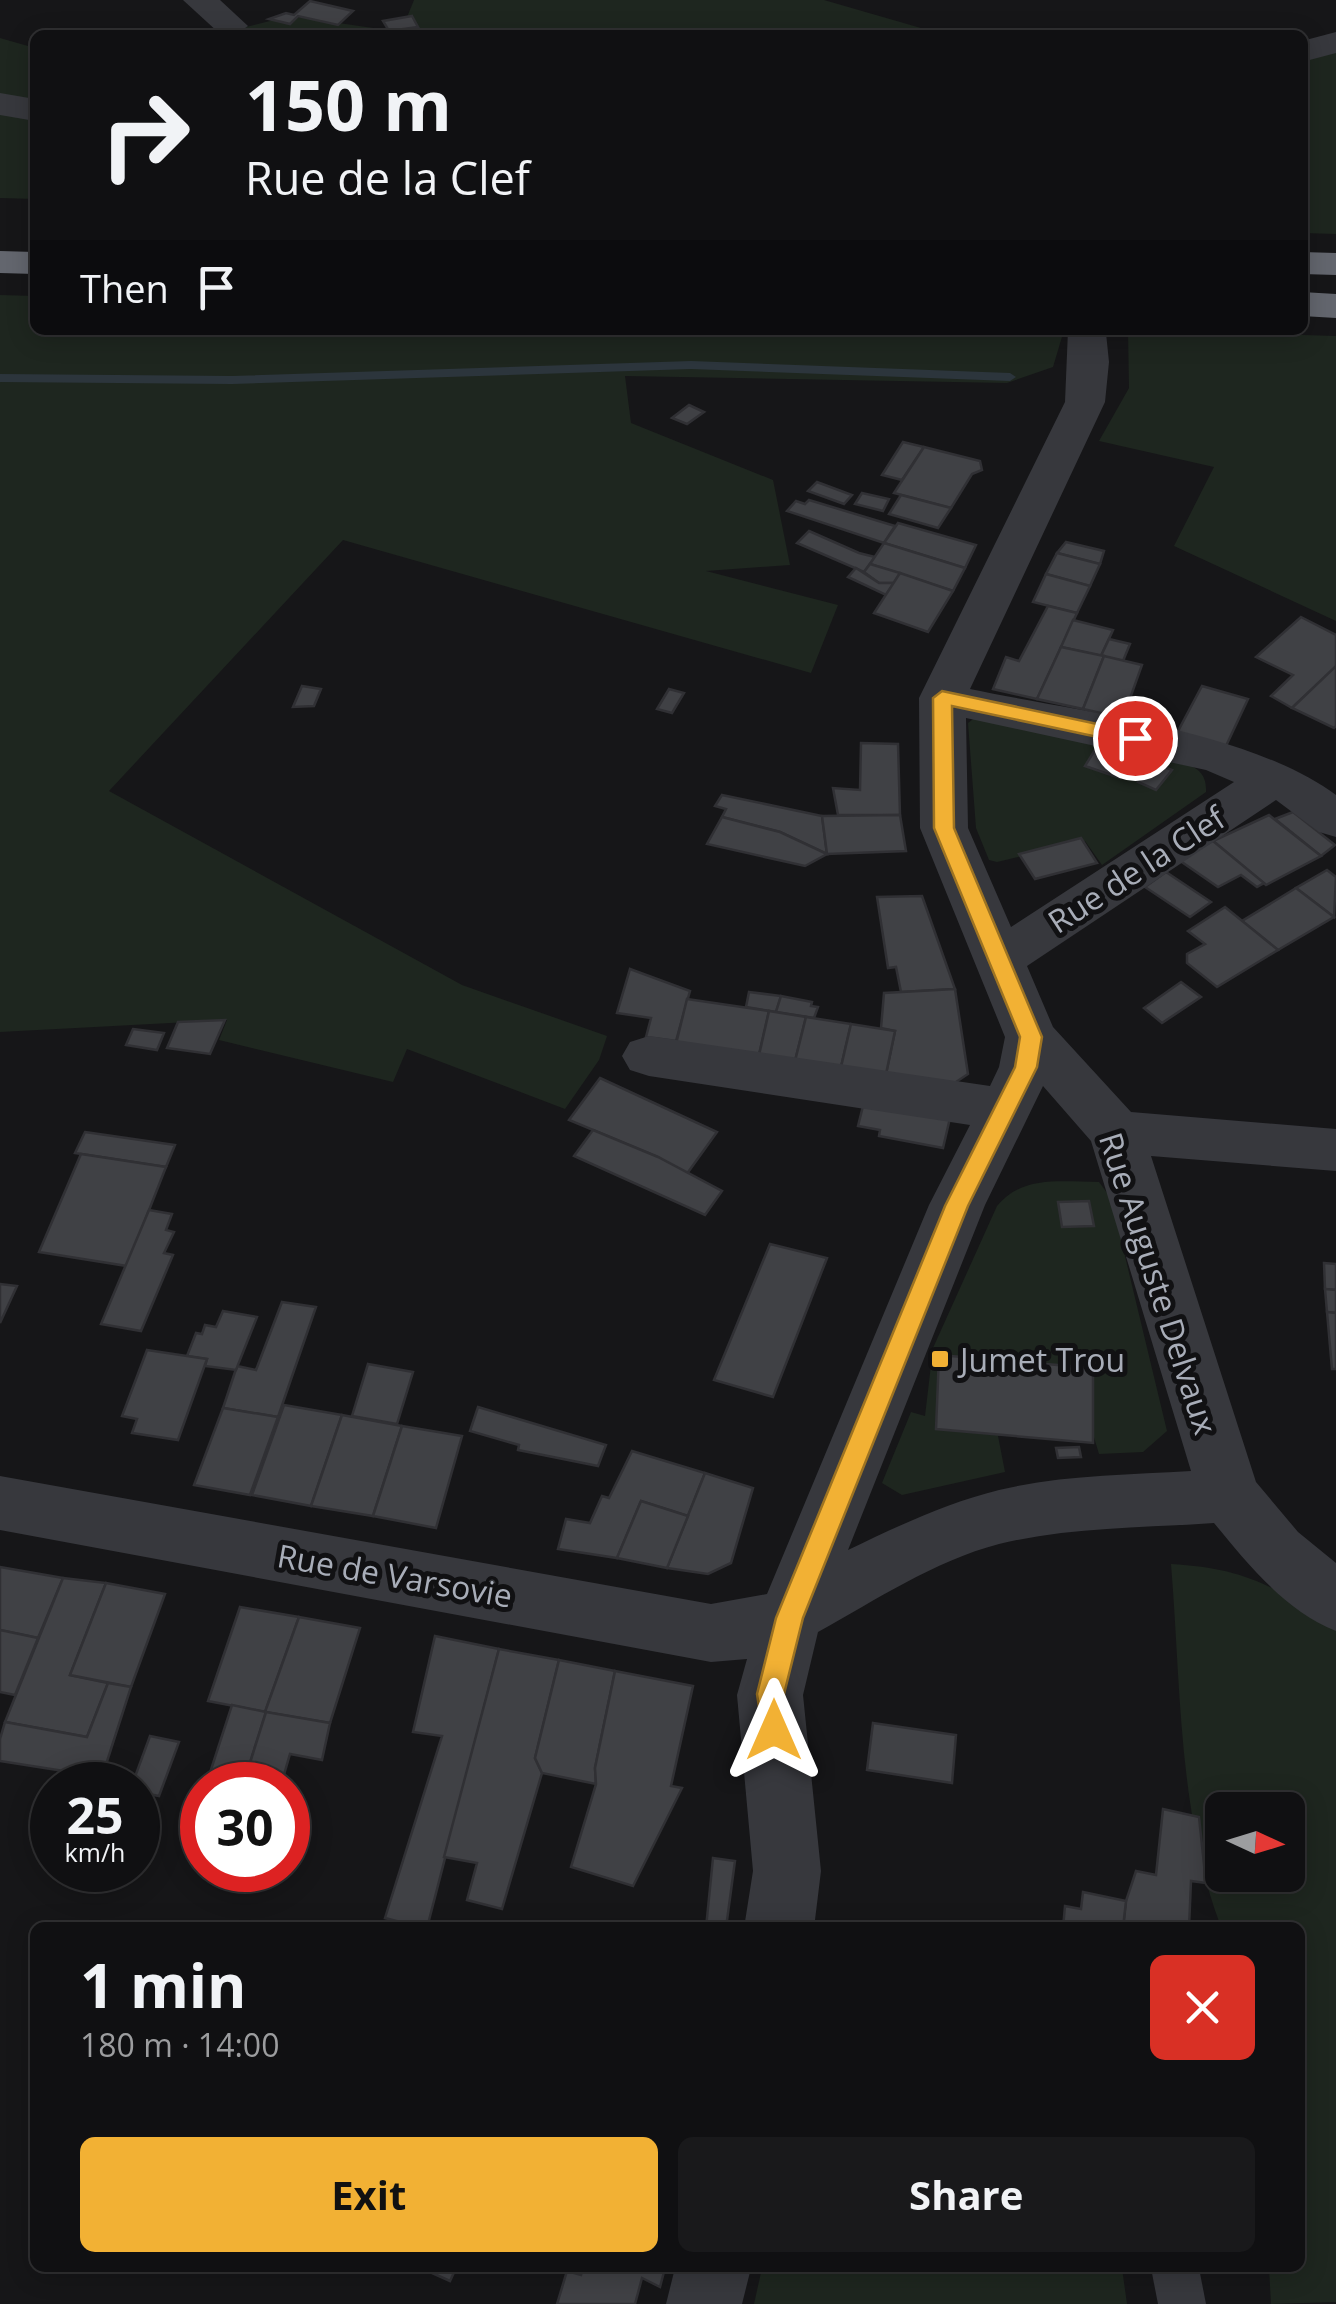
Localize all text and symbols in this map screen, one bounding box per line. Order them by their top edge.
text: 150 m [245,56,452,152]
icon: right [80,70,210,200]
text: Rue de la Clef [245,147,530,208]
icon: arrive [189,260,244,315]
text: Then [80,262,169,314]
pin [1093,696,1178,781]
icon: arrive [1108,711,1163,766]
street label: Rue de la Clef [1039,795,1235,942]
street label: Rue Auguste Delvaux [1090,1127,1228,1440]
place label: Jumet Trou [957,1338,1125,1381]
marker: Jumet Trou [929,1348,951,1370]
street label: Rue de Varsovie [274,1533,516,1617]
position arrow [722,1678,826,1782]
speed limit sign: 30 [180,1762,310,1892]
text: 25 [66,1781,124,1849]
north arrow [1205,1792,1305,1892]
map controls [1205,1792,1305,1892]
text: km/h [65,1835,125,1869]
text: 1 min [80,1944,247,2026]
button: close [1150,1955,1255,2060]
text: 180 m · 14:00 [80,2023,279,2066]
button: Exit [80,2137,658,2252]
button: Share [678,2137,1255,2252]

